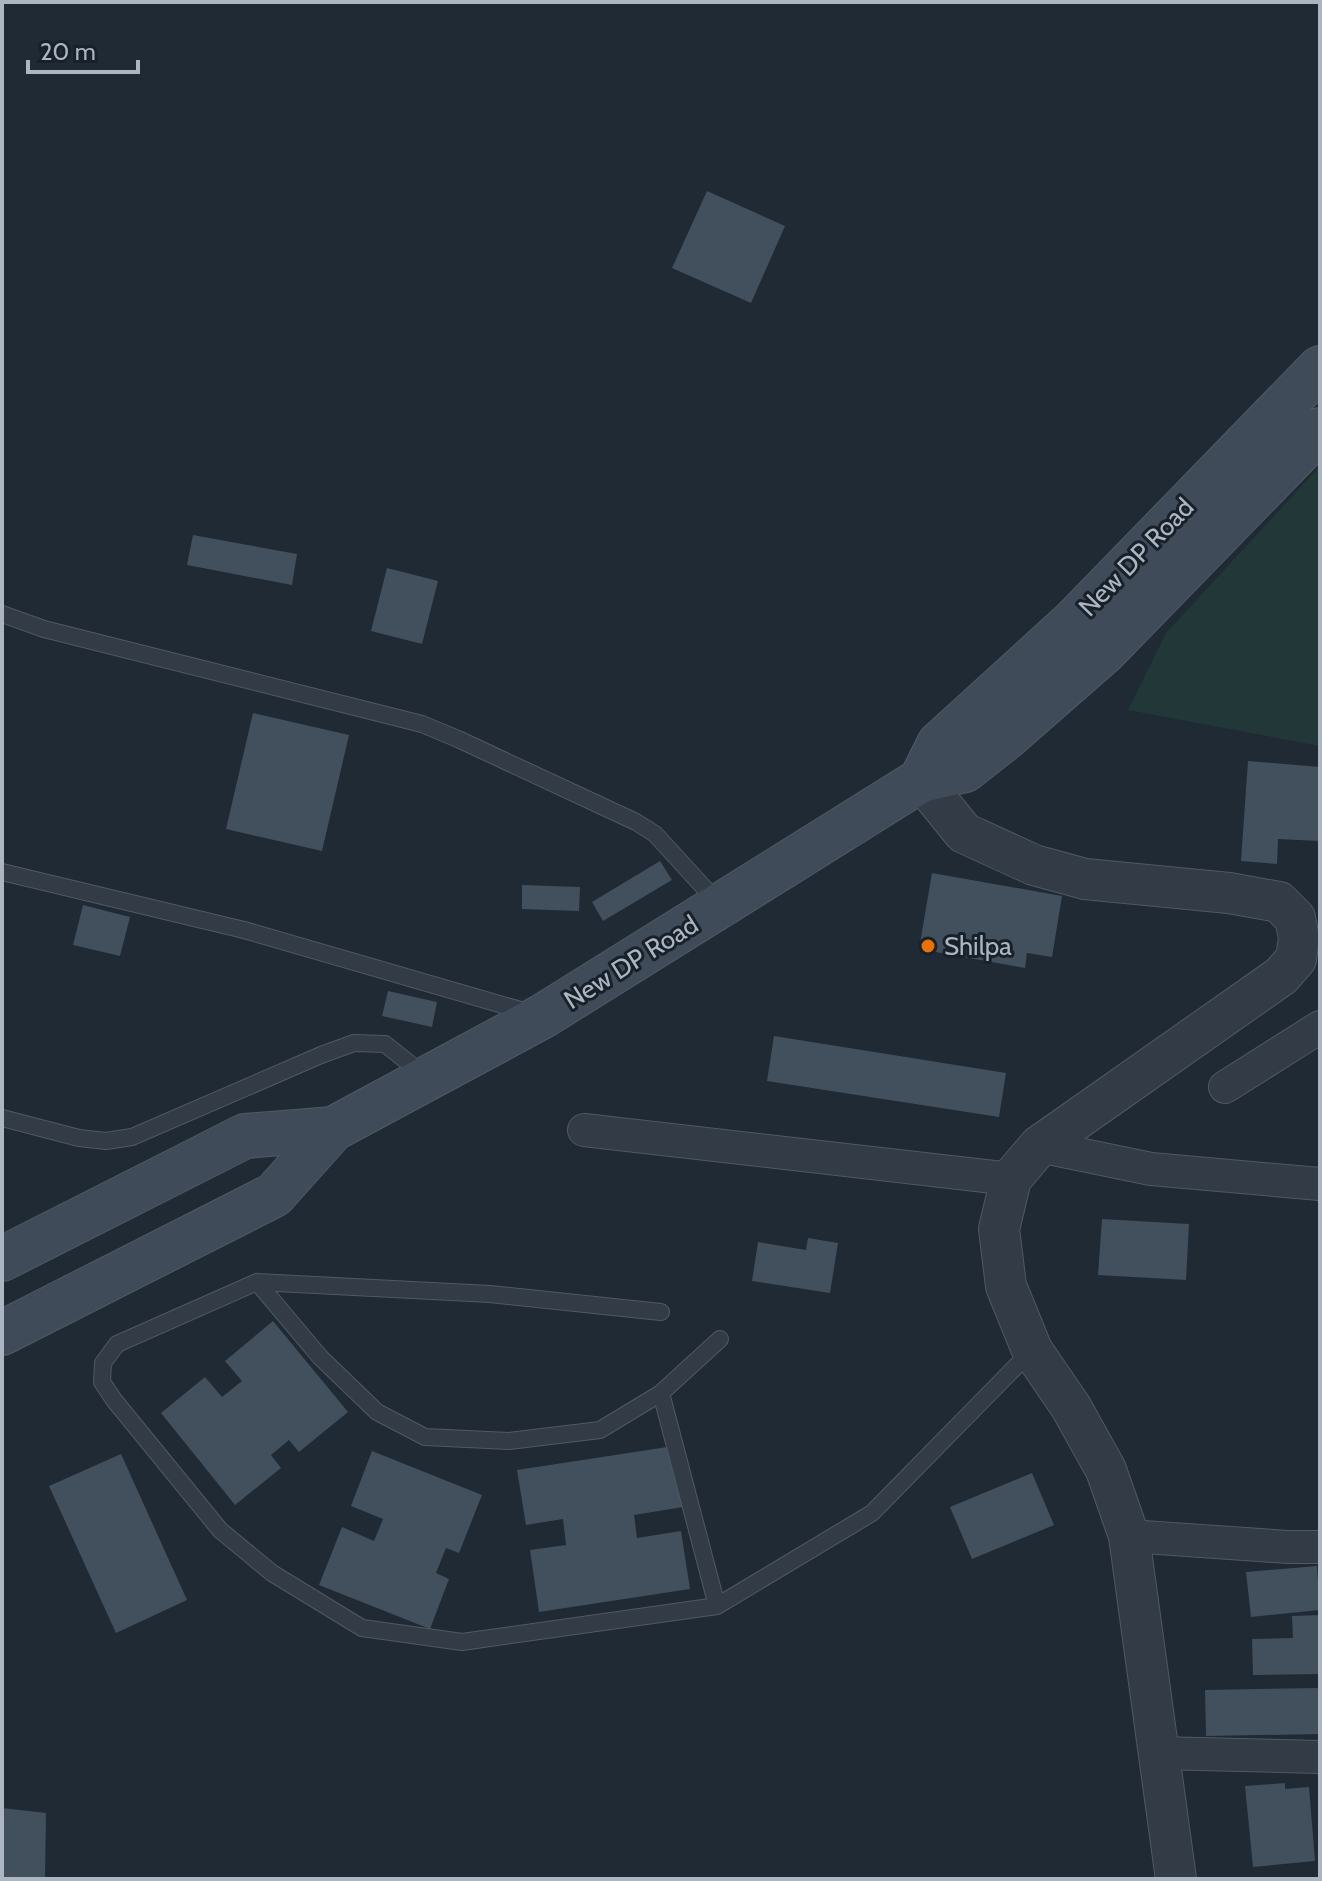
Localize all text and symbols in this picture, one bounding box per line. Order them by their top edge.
scale bar [28,24,138,74]
text: 20 m [40,37,96,66]
street label: New DP Road [1072,491,1200,623]
street label: New DP Road [558,908,704,1016]
place label: Shilpa [944,930,1012,962]
marker: Shilpa [919,937,937,955]

